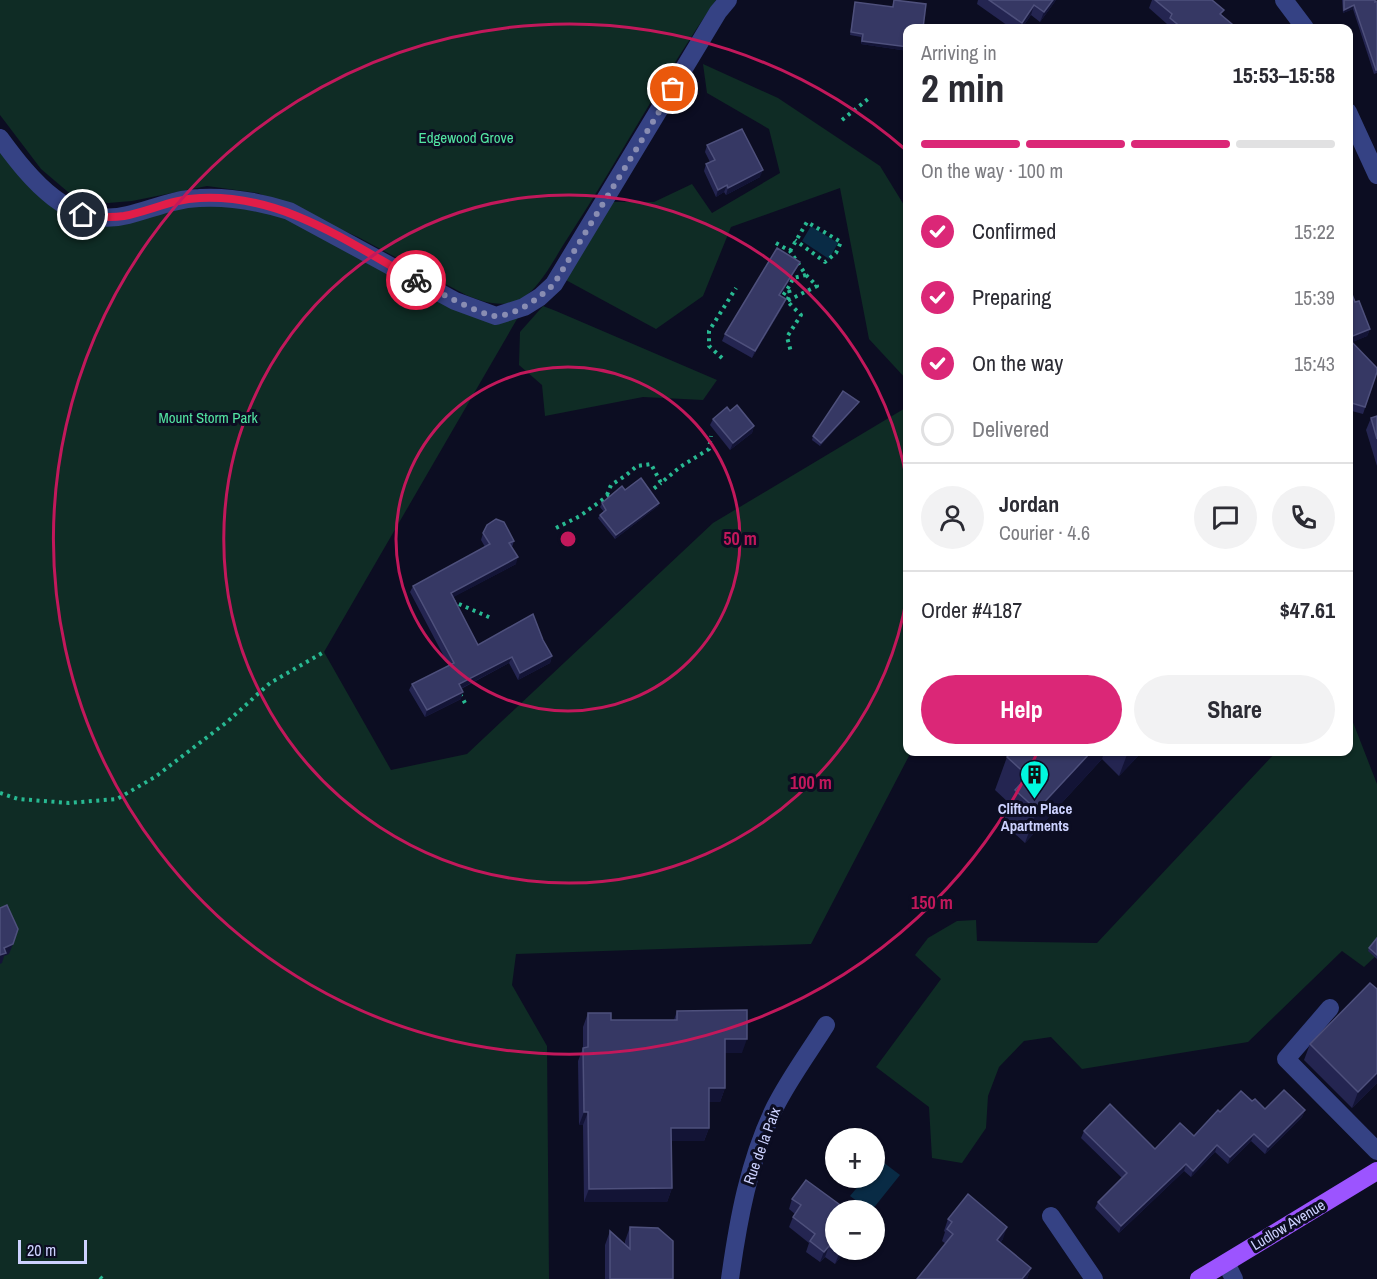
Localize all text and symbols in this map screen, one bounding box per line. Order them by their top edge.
text: Arriving in [921,39,997,66]
text: 15:53–15:58 [1233,60,1335,90]
text: 2 min [921,62,1005,114]
pin [647,63,698,114]
icon: bag [656,72,689,105]
park label: Edgewood Grove [418,127,514,148]
text: On the way · 100 m [921,157,1063,184]
pin [57,189,108,240]
icon: home [66,198,99,231]
icon: check [921,215,954,248]
text: Confirmed [972,216,1056,246]
text: 15:22 [1294,218,1335,245]
courier [386,250,446,310]
icon: bike [400,264,433,297]
icon: check [921,281,954,314]
text: Preparing [972,282,1051,312]
text: 15:39 [1294,284,1335,311]
icon: check [921,347,954,380]
text: On the way [972,348,1063,378]
text: 15:43 [1294,350,1335,377]
park label: Mount Storm Park [158,407,258,428]
text: Delivered [972,414,1049,444]
button: person [921,486,984,549]
button: chat [1194,486,1257,549]
button: phone [1272,486,1335,549]
text: Jordan [999,489,1059,519]
text: Courier · 4.6 [999,519,1090,546]
text: 50 m [723,526,757,551]
centre of rings [558,529,578,549]
text: Order #4187 [921,595,1022,625]
text: $47.61 [1280,595,1335,625]
button: Help [921,675,1122,744]
button: Share [1134,675,1335,744]
building icon: Clifton Place Apartments [1019,758,1051,800]
text: 100 m [790,770,832,795]
place label: Clifton Place Apartments [998,798,1072,836]
text: 150 m [911,890,953,915]
street label: Rue de la Paix [738,1104,785,1187]
map controls [825,1128,885,1260]
button: + [825,1128,885,1188]
street label: Ludlow Avenue [1247,1194,1329,1255]
button: − [825,1200,885,1260]
scale bar [18,1237,87,1264]
text: 20 m [27,1239,56,1261]

